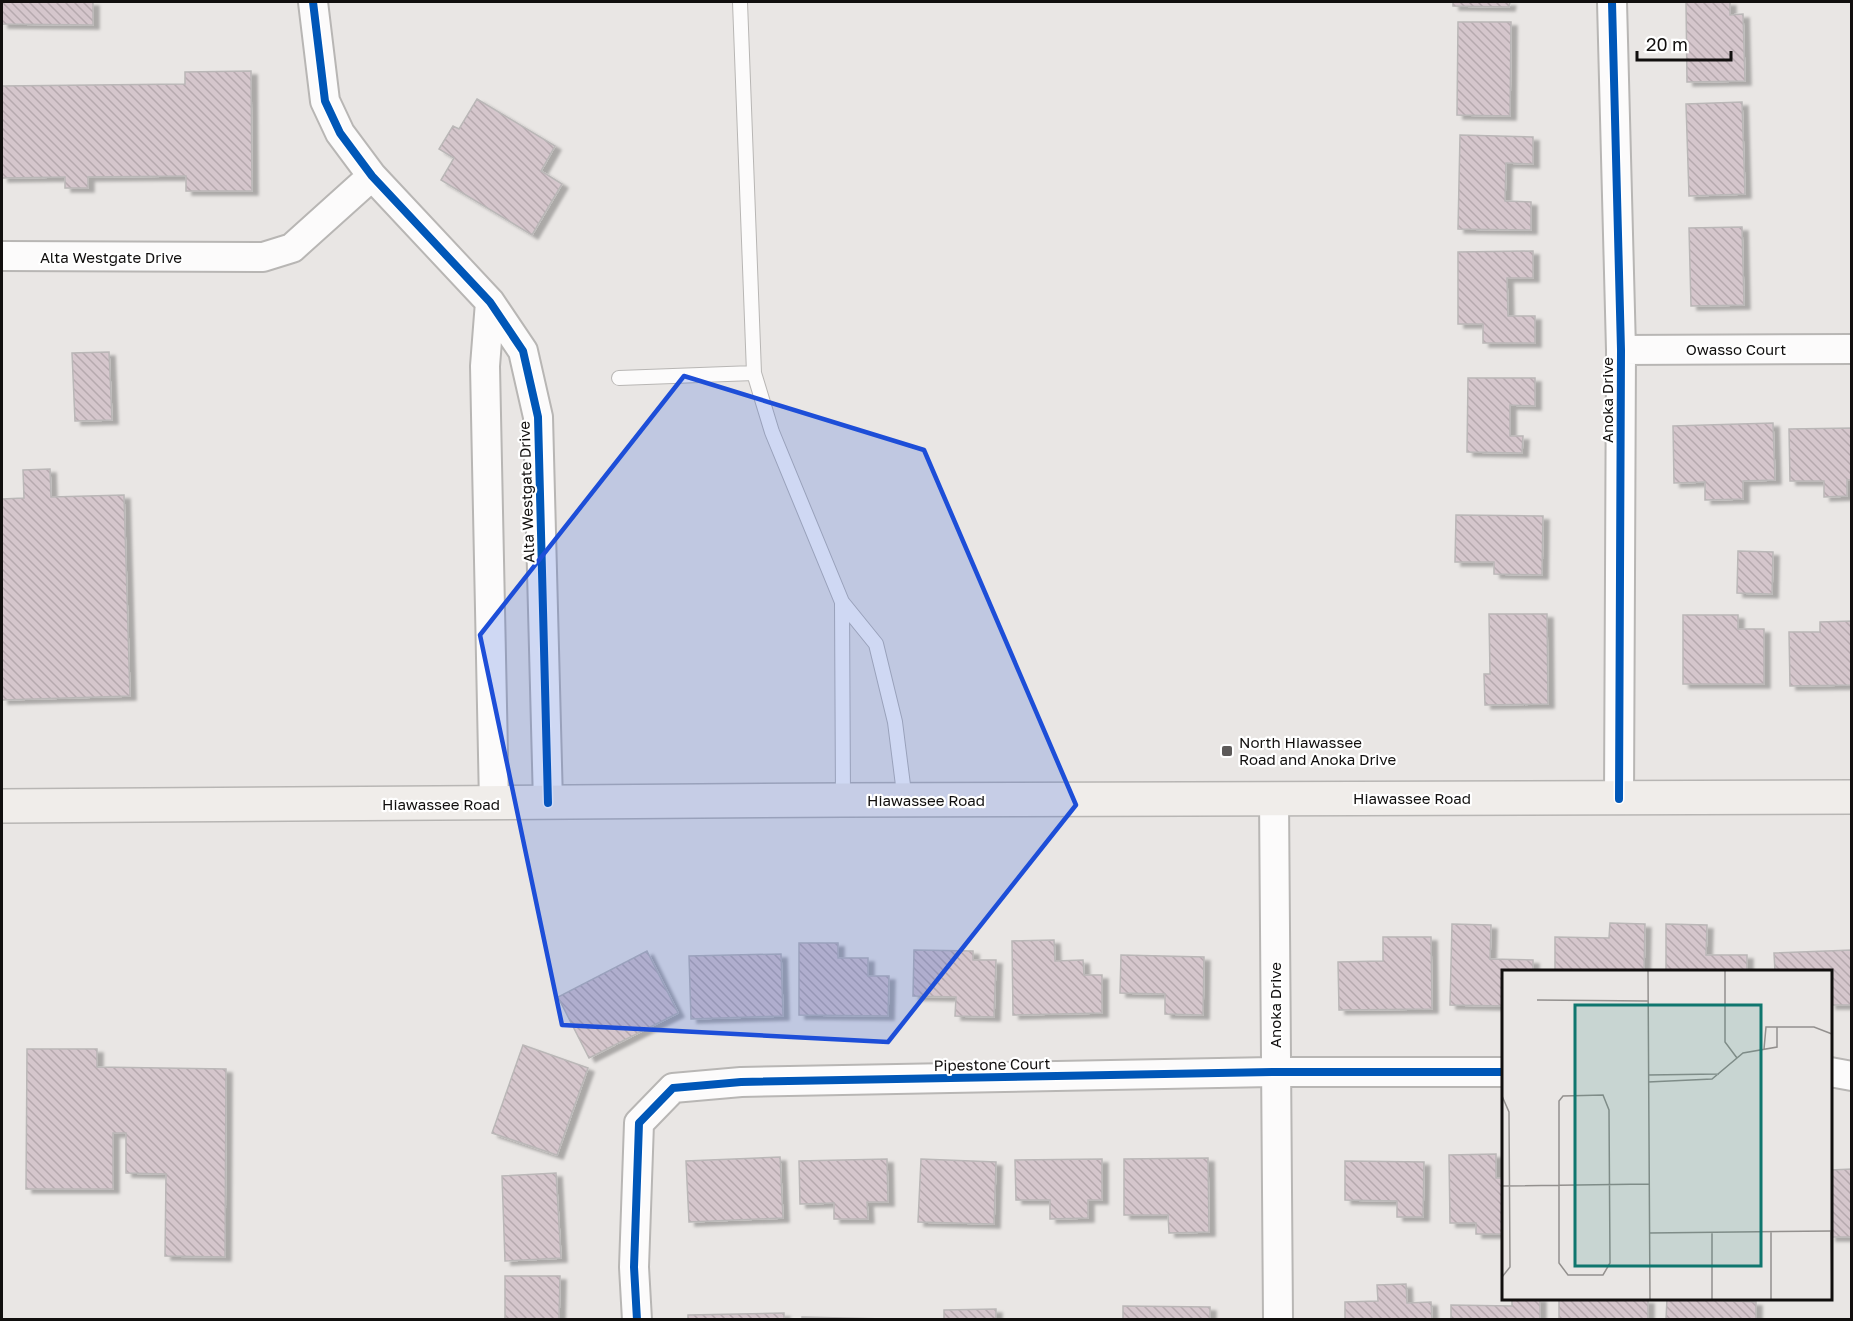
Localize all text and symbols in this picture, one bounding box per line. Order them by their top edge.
scale bar [1637,24,1732,62]
text: 20 m [1646,33,1688,55]
street label: Alta Westgate Drive [40,248,182,266]
street label: Owasso Court [1686,340,1786,358]
street label: Anoka Drive [1598,357,1616,443]
street label: Alta Westgate Drive [515,420,537,563]
place label: North Hiawassee Road and Anoka Drive [1239,733,1396,768]
marker: North Hiawassee Road and Anoka Drive [1220,744,1234,758]
street label: Hiawassee Road [1353,789,1471,807]
street label: Hiawassee Road [867,791,985,809]
street label: Hiawassee Road [382,795,500,813]
street label: Anoka Drive [1266,962,1284,1048]
inset map [1502,970,1832,1300]
street label: Pipestone Court [933,1054,1051,1074]

